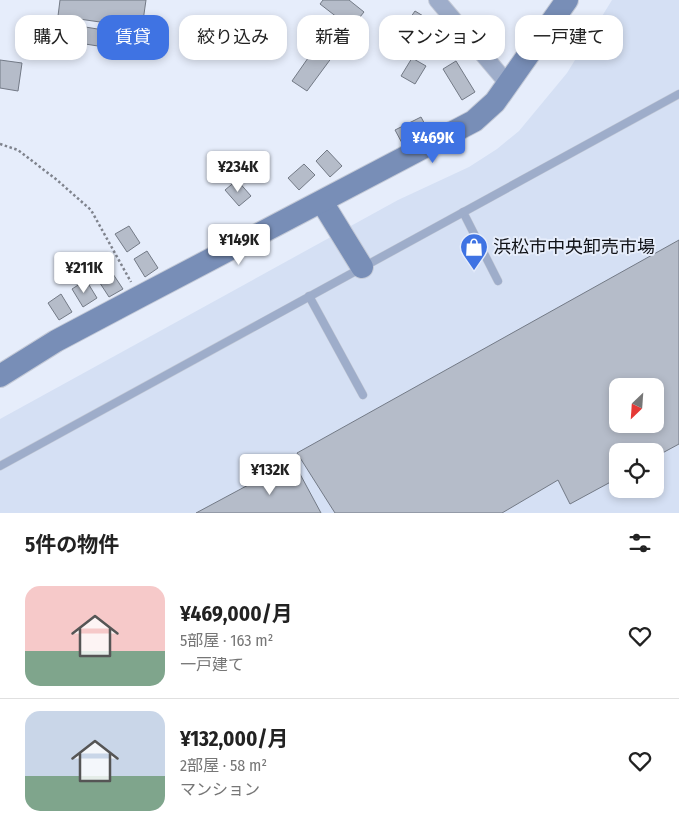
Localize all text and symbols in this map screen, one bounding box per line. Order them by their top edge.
chip: 購入 [15,15,87,60]
chip: 賃貸 [97,15,169,60]
chip: 絞り込み [179,15,287,60]
chip: 新着 [297,15,369,60]
chip: マンション [379,15,505,60]
chip: 一戸建て [515,15,623,60]
pin: ¥469K [398,121,468,164]
text: ¥469K [412,128,454,147]
pin: ¥234K [203,150,273,193]
text: ¥234K [218,157,258,176]
pin: ¥149K [204,224,274,266]
text: ¥149K [219,230,259,249]
shop icon: 浜松市中央卸売市場 [459,232,489,271]
place label: 浜松市中央卸売市場 [493,236,655,258]
pin: ¥211K [49,252,119,294]
text: ¥211K [65,258,103,277]
north arrow [609,378,664,432]
map controls [609,378,664,498]
button: locate [609,443,664,498]
pin: ¥132K [235,454,305,496]
text: ¥132K [251,460,289,479]
icon: filters [626,529,654,557]
text: 5件の物件 [25,532,119,558]
text: ¥469,000/月 [180,601,292,627]
icon: home [65,606,125,666]
icon: heart [626,622,654,650]
text: 5部屋 · 163 m² [180,631,273,650]
text: 一戸建て [180,655,244,674]
text: ¥132,000/月 [180,726,288,752]
icon: home [65,731,125,791]
icon: heart [626,747,654,775]
text: 2部屋 · 58 m² [180,756,267,775]
text: マンション [180,780,260,799]

